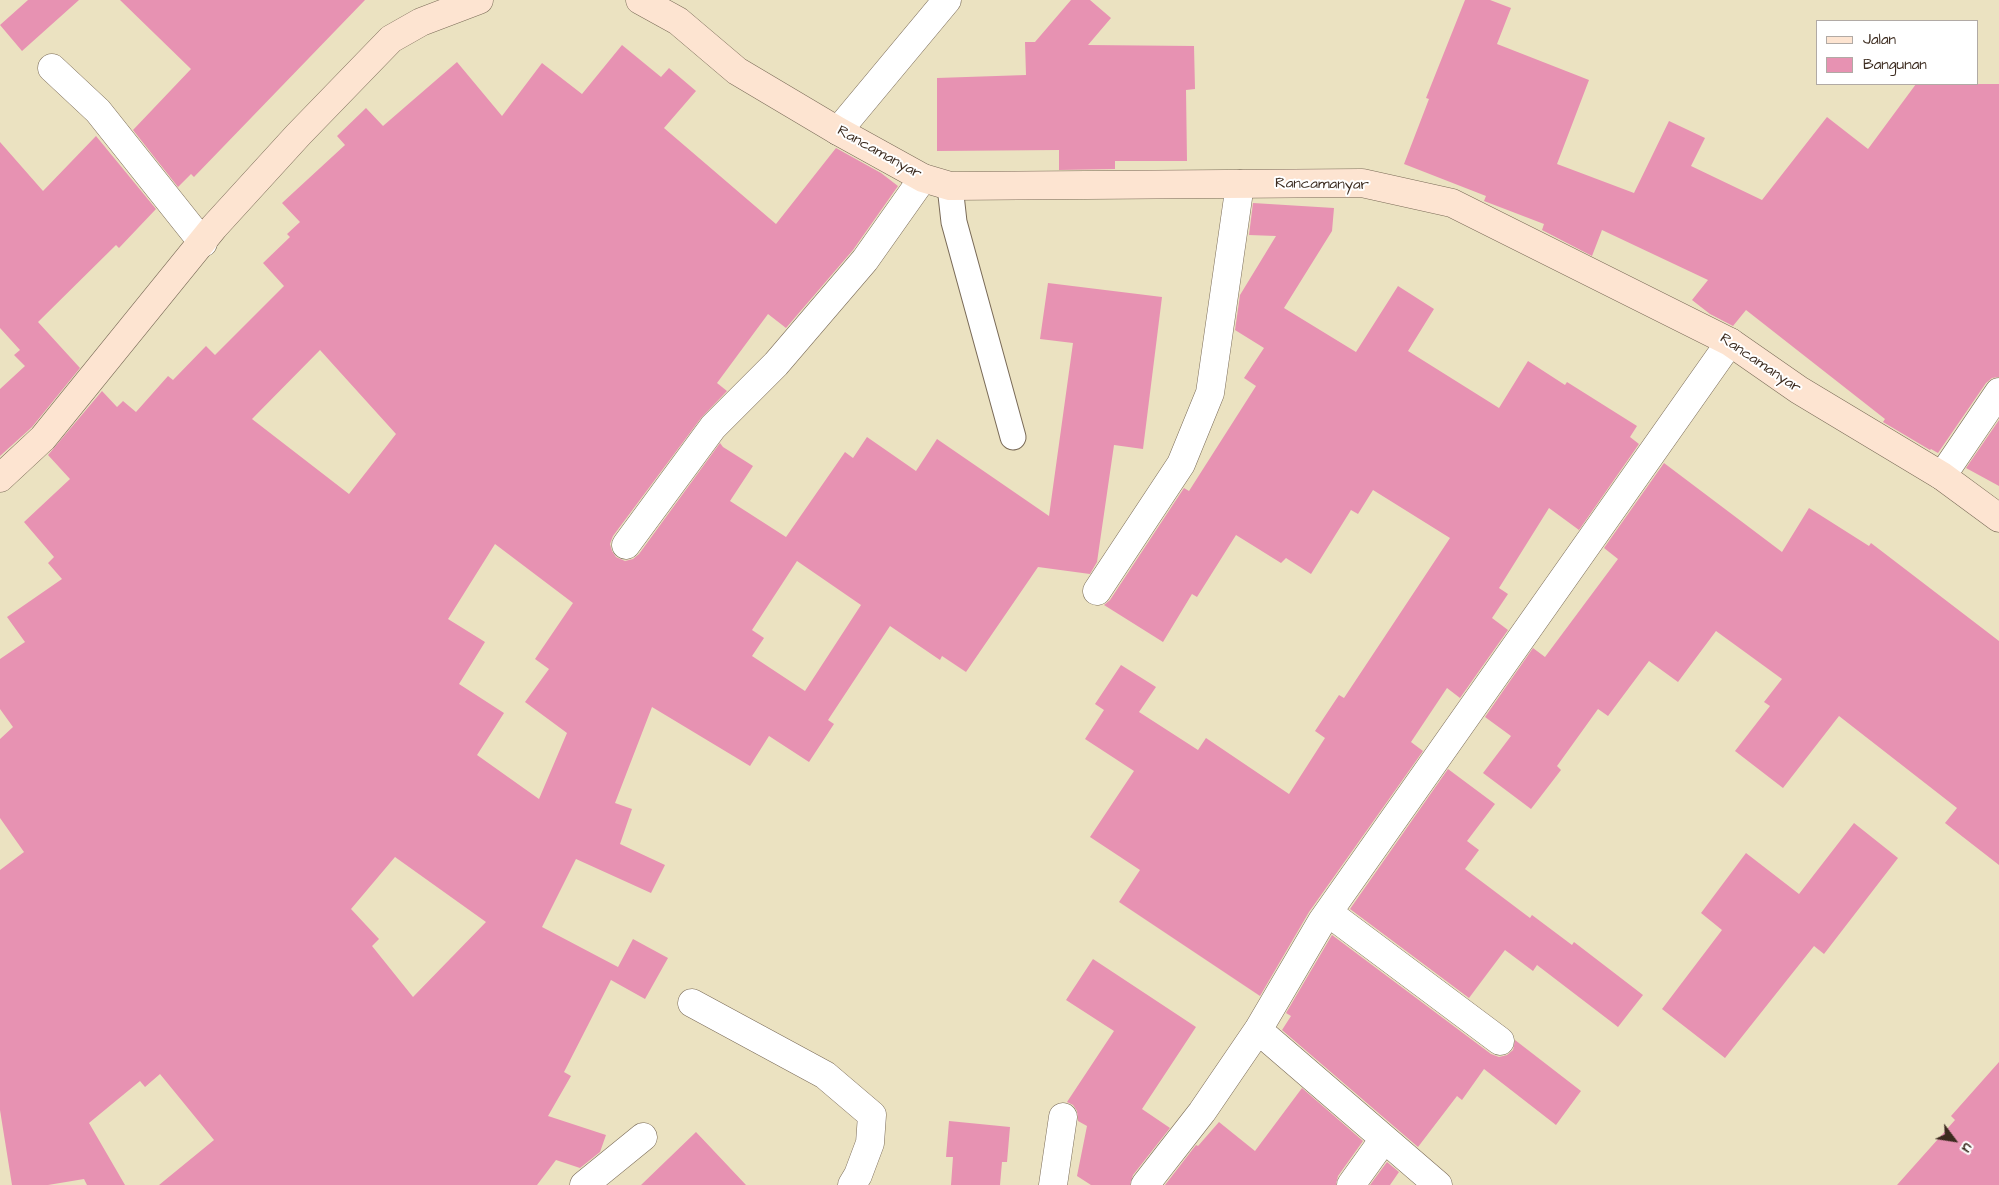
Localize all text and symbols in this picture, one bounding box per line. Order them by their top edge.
legend [1816,20,1979,85]
text: Jalan [1863,29,1896,50]
text: Bangunan [1863,54,1927,75]
street label: Rancamanyar [834,122,924,184]
street label: Rancamanyar [1275,175,1369,195]
street label: Rancamanyar [1716,330,1804,398]
north arrow [1929,1115,1979,1165]
text: U [1956,1139,1977,1156]

